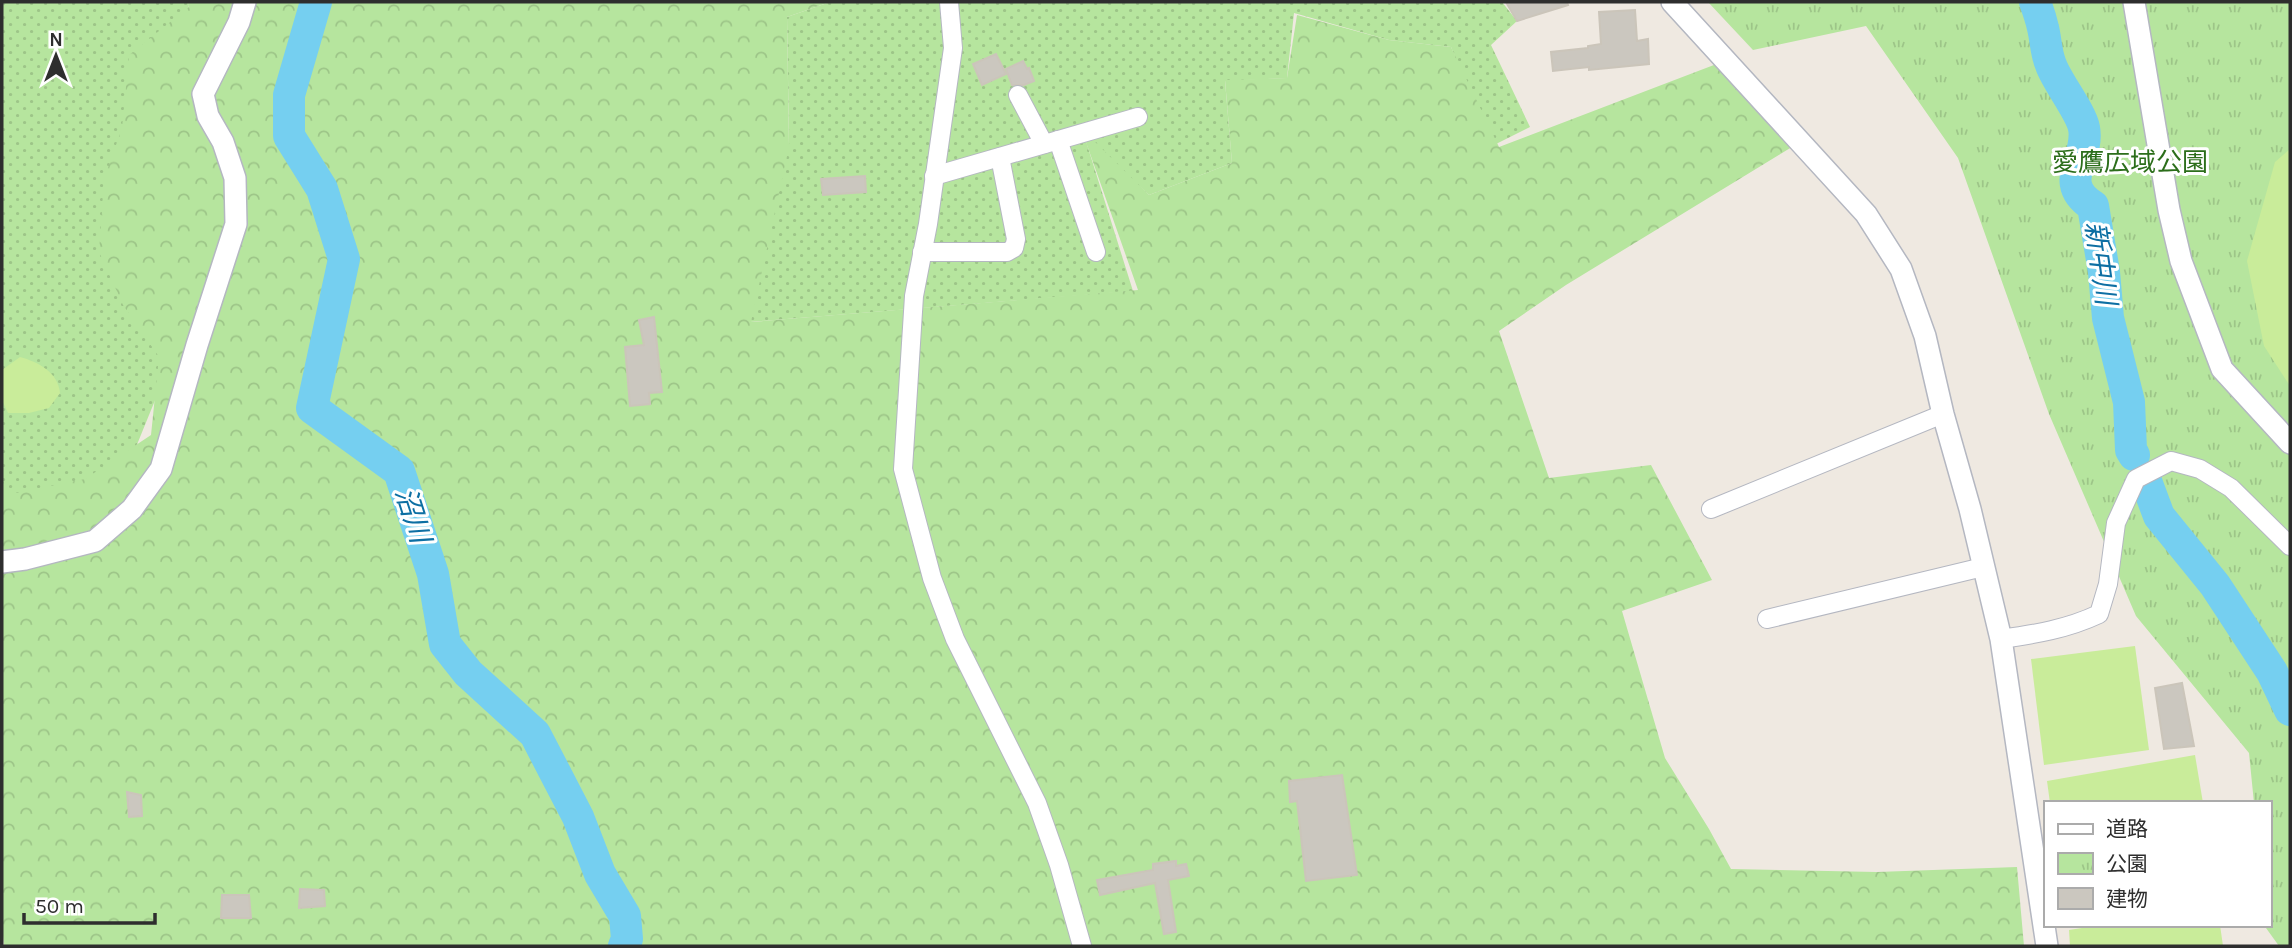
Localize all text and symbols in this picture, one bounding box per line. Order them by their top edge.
north arrow [21,21,91,91]
text: N [49,29,63,51]
park label: 愛鷹広域公園 [2052,147,2208,178]
water label: 新中川 [2079,219,2124,310]
water label: 沼川 [389,483,438,550]
legend [2044,801,2271,927]
text: 道路 [2106,817,2148,841]
text: 公園 [2106,852,2148,876]
scale bar [24,881,156,925]
text: 建物 [2106,887,2148,911]
text: 50 m [35,894,84,918]

